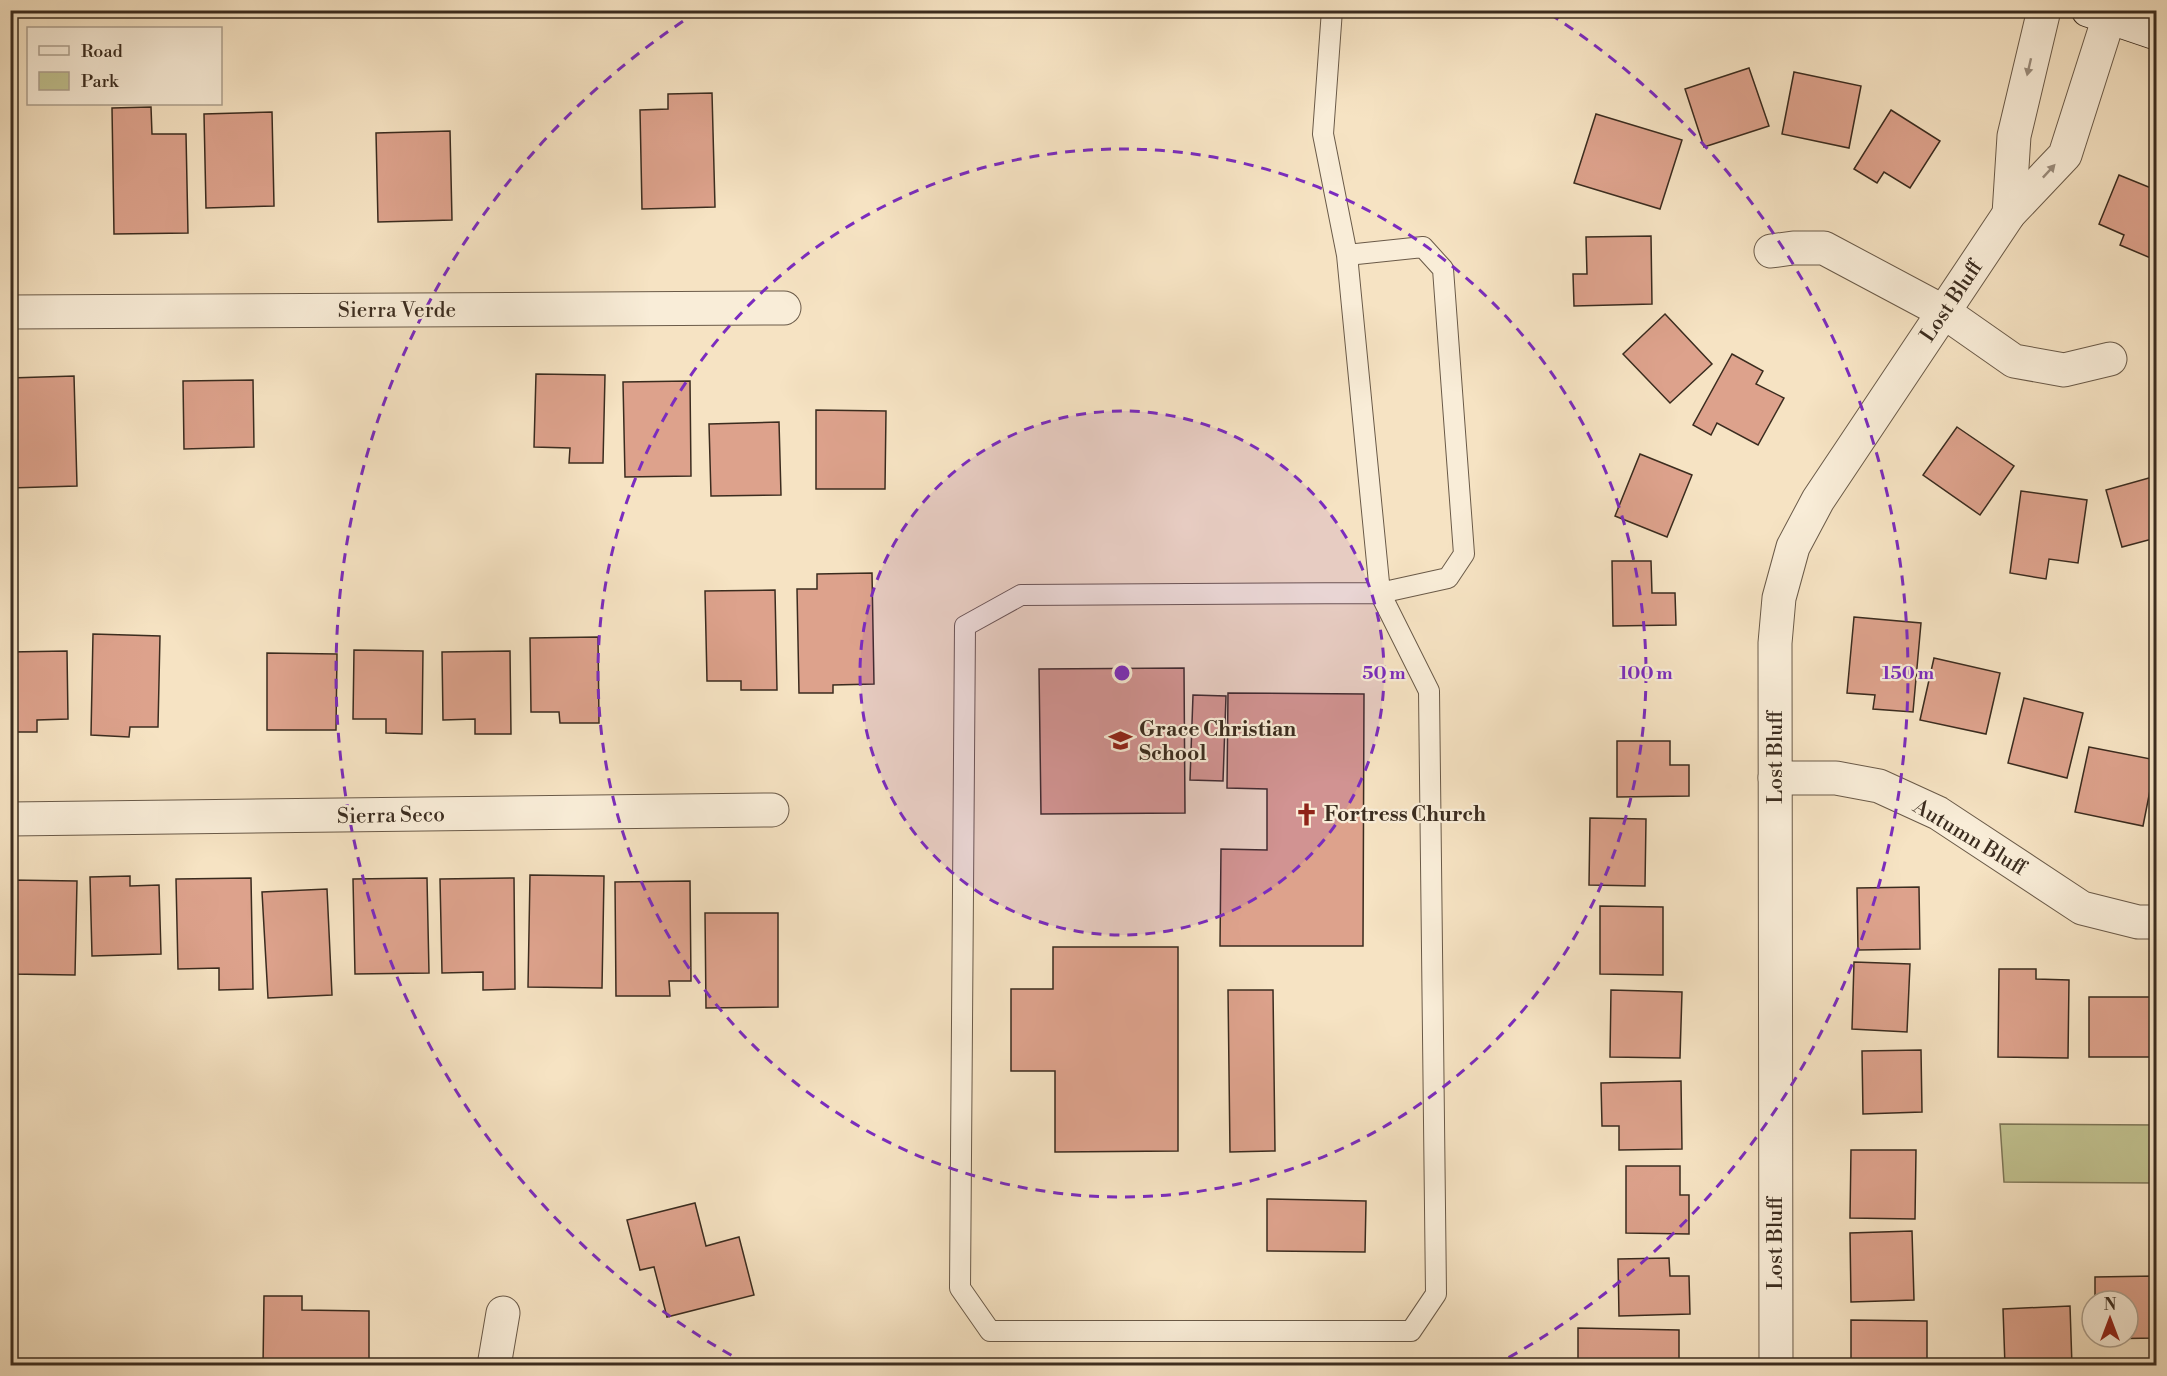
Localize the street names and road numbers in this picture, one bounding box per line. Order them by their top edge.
street label: Lost Bluff [1915,254,1990,348]
street label: Sierra Verde [338,298,456,324]
street label: Lost Bluff [1763,709,1789,804]
street label: Autumn Bluff [1907,793,2032,883]
street label: Sierra Seco [337,802,445,830]
street label: Lost Bluff [1763,1195,1789,1290]

